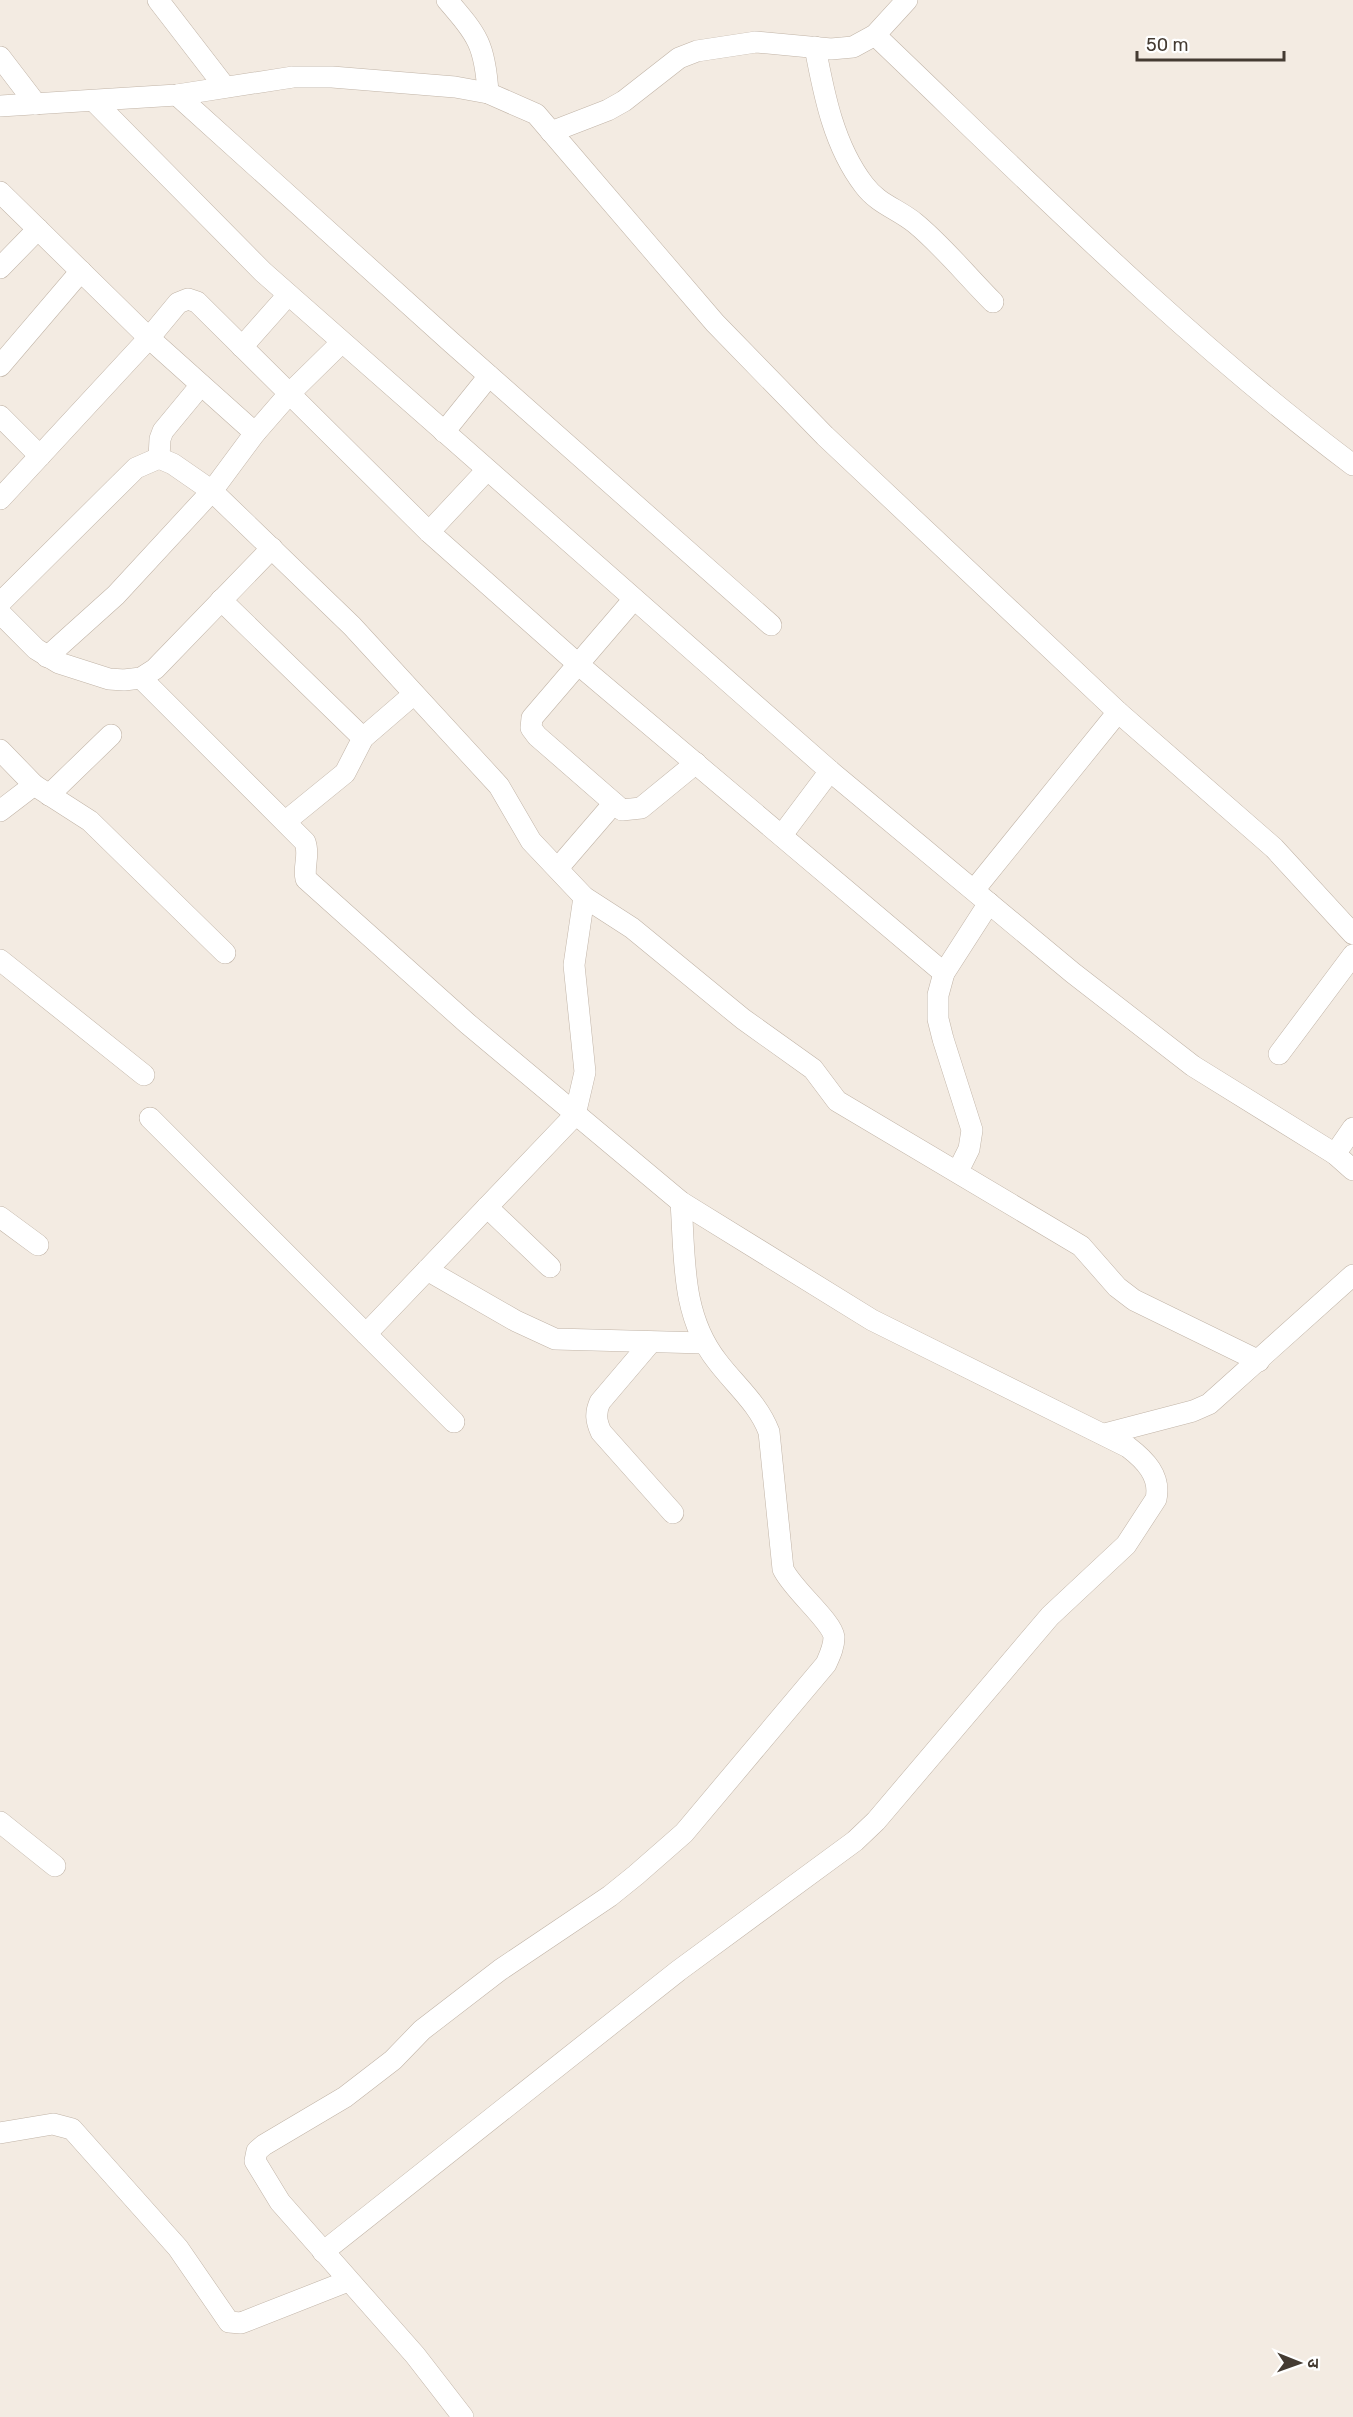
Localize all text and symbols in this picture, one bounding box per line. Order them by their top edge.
scale bar [1137,24,1284,62]
text: 50 m [1146,34,1189,56]
north arrow [1269,2333,1329,2393]
text: उ [1304,2358,1323,2369]

